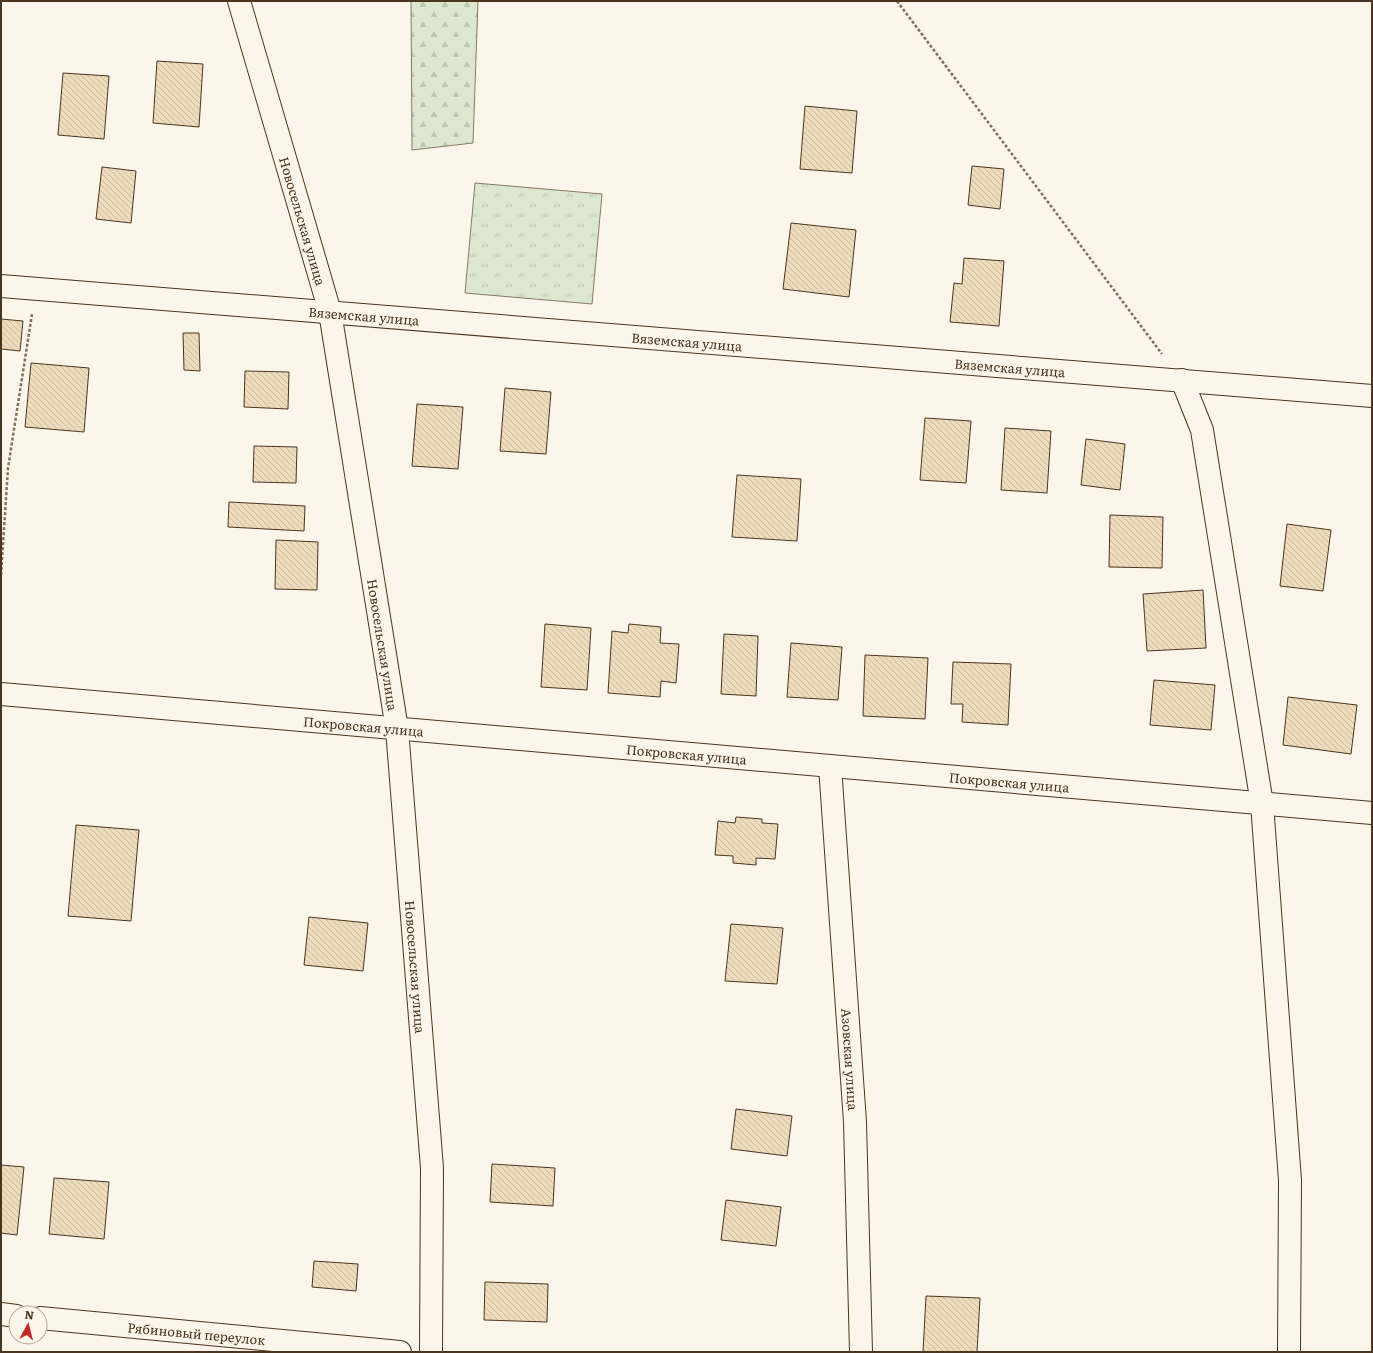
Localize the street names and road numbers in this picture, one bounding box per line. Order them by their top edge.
street label: Новосельская улица [275,154,331,287]
street label: Вяземская улица [308,301,420,329]
street label: Вяземская улица [631,327,743,355]
street label: Вяземская улица [954,353,1066,381]
street label: Новосельская улица [363,577,403,712]
street label: Покровская улица [303,711,425,740]
street label: Покровская улица [625,739,747,768]
street label: Покровская улица [948,767,1070,796]
street label: Новосельская улица [401,900,431,1034]
street label: Азовская улица [838,1007,864,1111]
street label: Рябиновый переулок [127,1317,266,1349]

